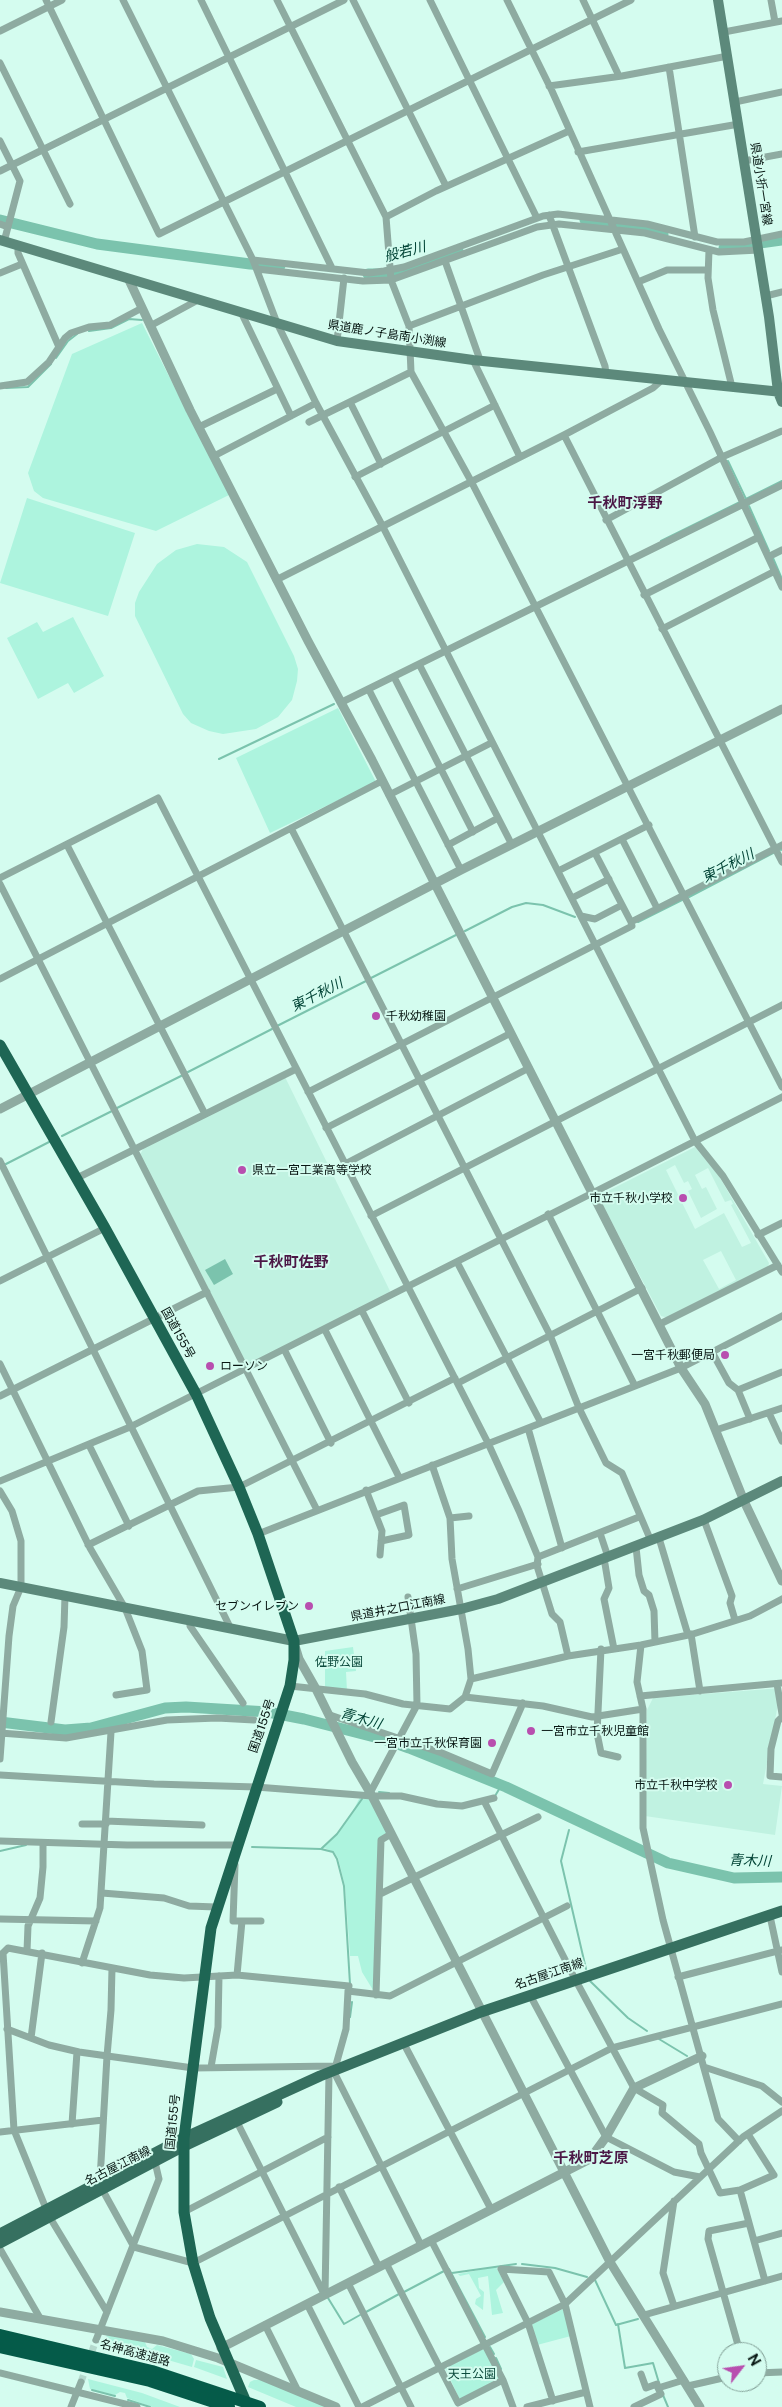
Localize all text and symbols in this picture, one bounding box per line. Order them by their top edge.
street label: 県道小折一宮線 [747,141,775,227]
water label: 般若川 [383,238,427,266]
street label: 県道鹿ノ子島南小渕線 [327,318,447,350]
district label: 千秋町浮野 [588,494,662,512]
water label: 東千秋川 [699,846,757,886]
water label: 東千秋川 [288,975,346,1015]
place label: 千秋幼稚園 [386,1009,446,1023]
marker: 千秋幼稚園 [370,1010,382,1022]
place label: 県立一宮工業高等学校 [252,1163,372,1177]
marker: 県立一宮工業高等学校 [236,1164,248,1176]
place label: 市立千秋小学校 [589,1191,673,1205]
marker: 市立千秋小学校 [677,1192,689,1204]
district label: 千秋町佐野 [254,1253,328,1271]
street label: 国道155号 [158,1305,198,1361]
place label: 一宮千秋郵便局 [631,1348,715,1362]
marker: 一宮千秋郵便局 [719,1349,731,1361]
place label: ローソン [220,1359,268,1373]
marker: ローソン [204,1360,216,1372]
street label: 県道井之口江南線 [350,1592,446,1624]
place label: セブンイレブン [215,1599,299,1613]
marker: セブンイレブン [303,1600,315,1612]
park label: 佐野公園 [315,1655,363,1669]
street label: 国道155号 [246,1697,278,1755]
water label: 青木川 [338,1705,384,1733]
place label: 一宮市立千秋児童館 [541,1724,649,1738]
marker: 一宮市立千秋児童館 [525,1725,537,1737]
place label: 一宮市立千秋保育園 [374,1736,482,1750]
marker: 一宮市立千秋保育園 [486,1737,498,1749]
place label: 市立千秋中学校 [634,1778,718,1792]
marker: 市立千秋中学校 [722,1779,734,1791]
water label: 青木川 [729,1852,771,1870]
street label: 名古屋江南線 [513,1955,585,1993]
street label: 国道155号 [163,2093,183,2151]
street label: 名古屋江南線 [83,2143,153,2189]
district label: 千秋町芝原 [554,2149,628,2167]
street label: 名神高速道路 [98,2337,172,2369]
north arrow [717,2342,767,2392]
text: N [744,2351,764,2369]
park label: 天王公園 [448,2367,496,2381]

